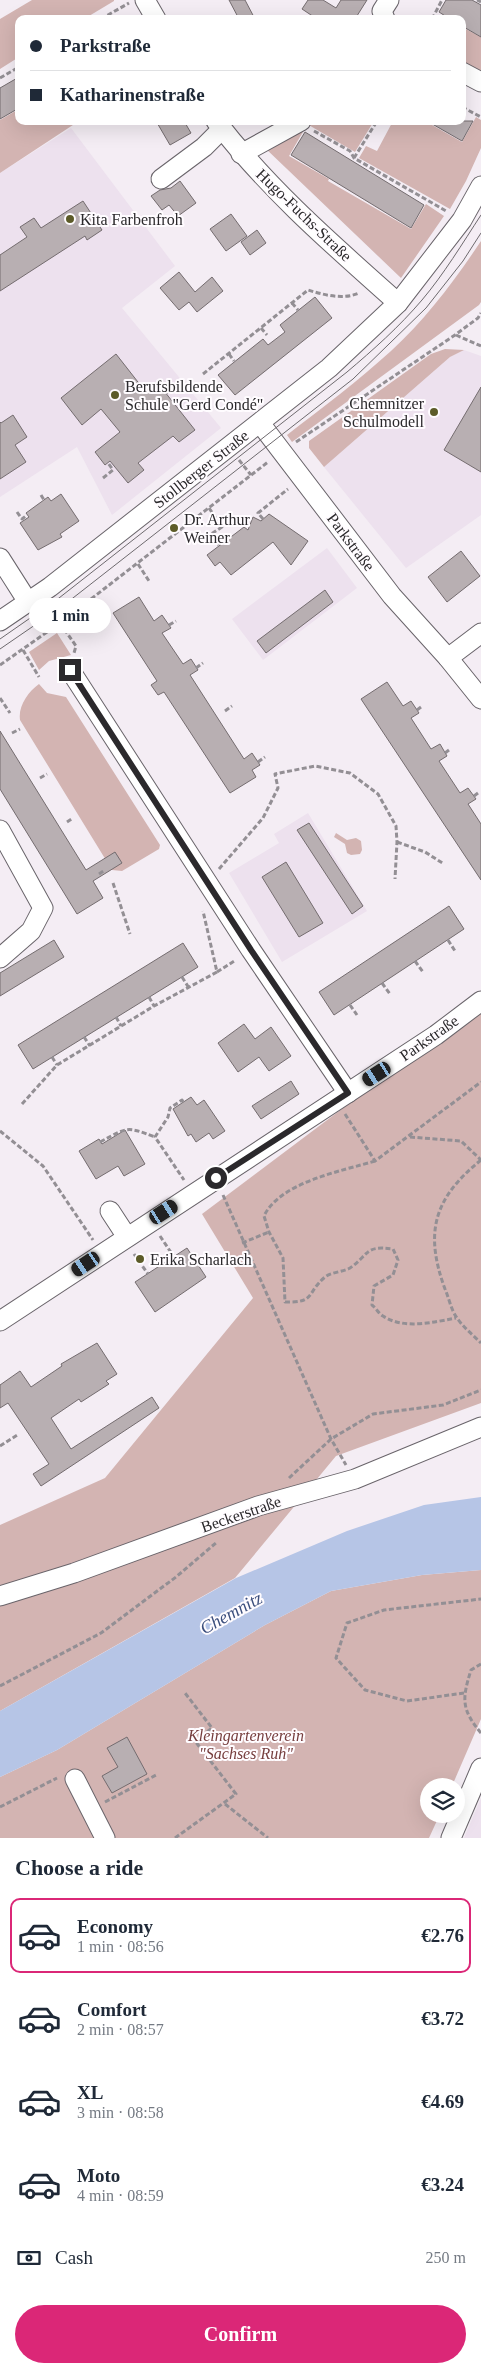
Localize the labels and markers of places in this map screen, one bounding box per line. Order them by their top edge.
place label: Kita Farbenfroh [80,211,183,228]
marker: Kita Farbenfroh [64,213,76,225]
place label: Berufsbildende Schule "Gerd Condé" [125,378,263,413]
marker: Berufsbildende Schule "Gerd Condé" [109,389,121,401]
place label: Chemnitzer Schulmodell [343,395,425,430]
marker: Chemnitzer Schulmodell [428,406,440,418]
place label: Dr. Arthur Weiner [184,511,250,546]
marker: Dr. Arthur Weiner [168,522,180,534]
place label: Erika Scharlach [150,1251,252,1268]
marker: Erika Scharlach [134,1253,146,1265]

